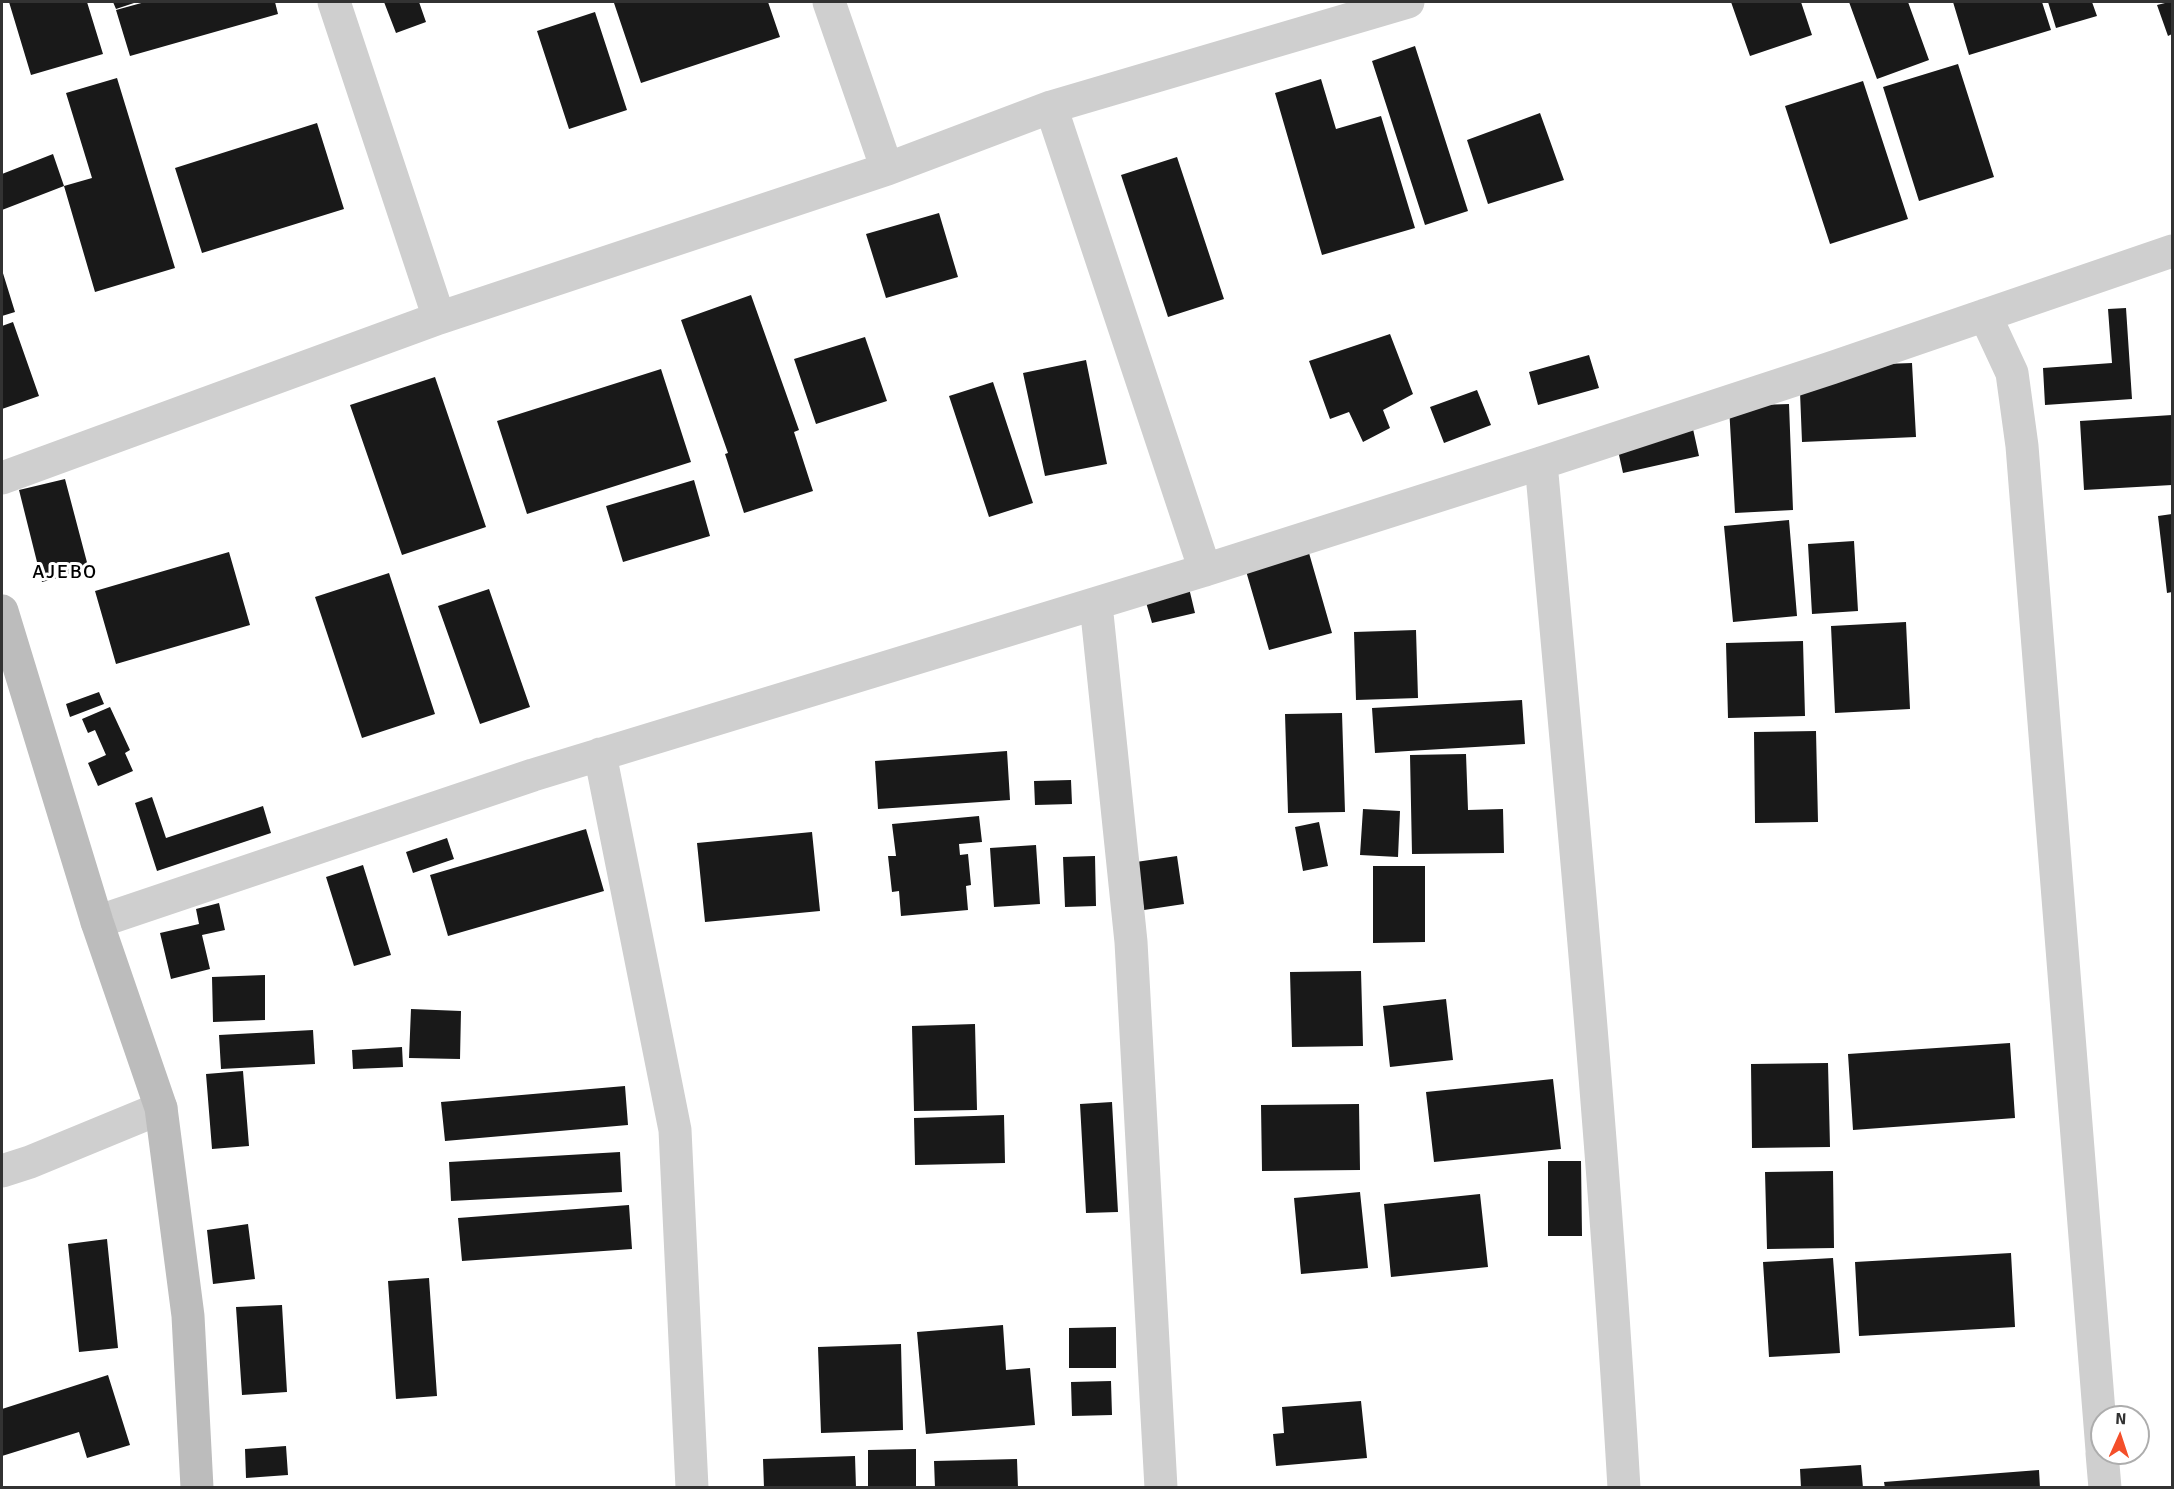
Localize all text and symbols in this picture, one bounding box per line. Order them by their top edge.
district label: AJEBO [32,561,98,585]
north arrow [2090,1405,2150,1465]
text: N [2115,1409,2127,1429]

